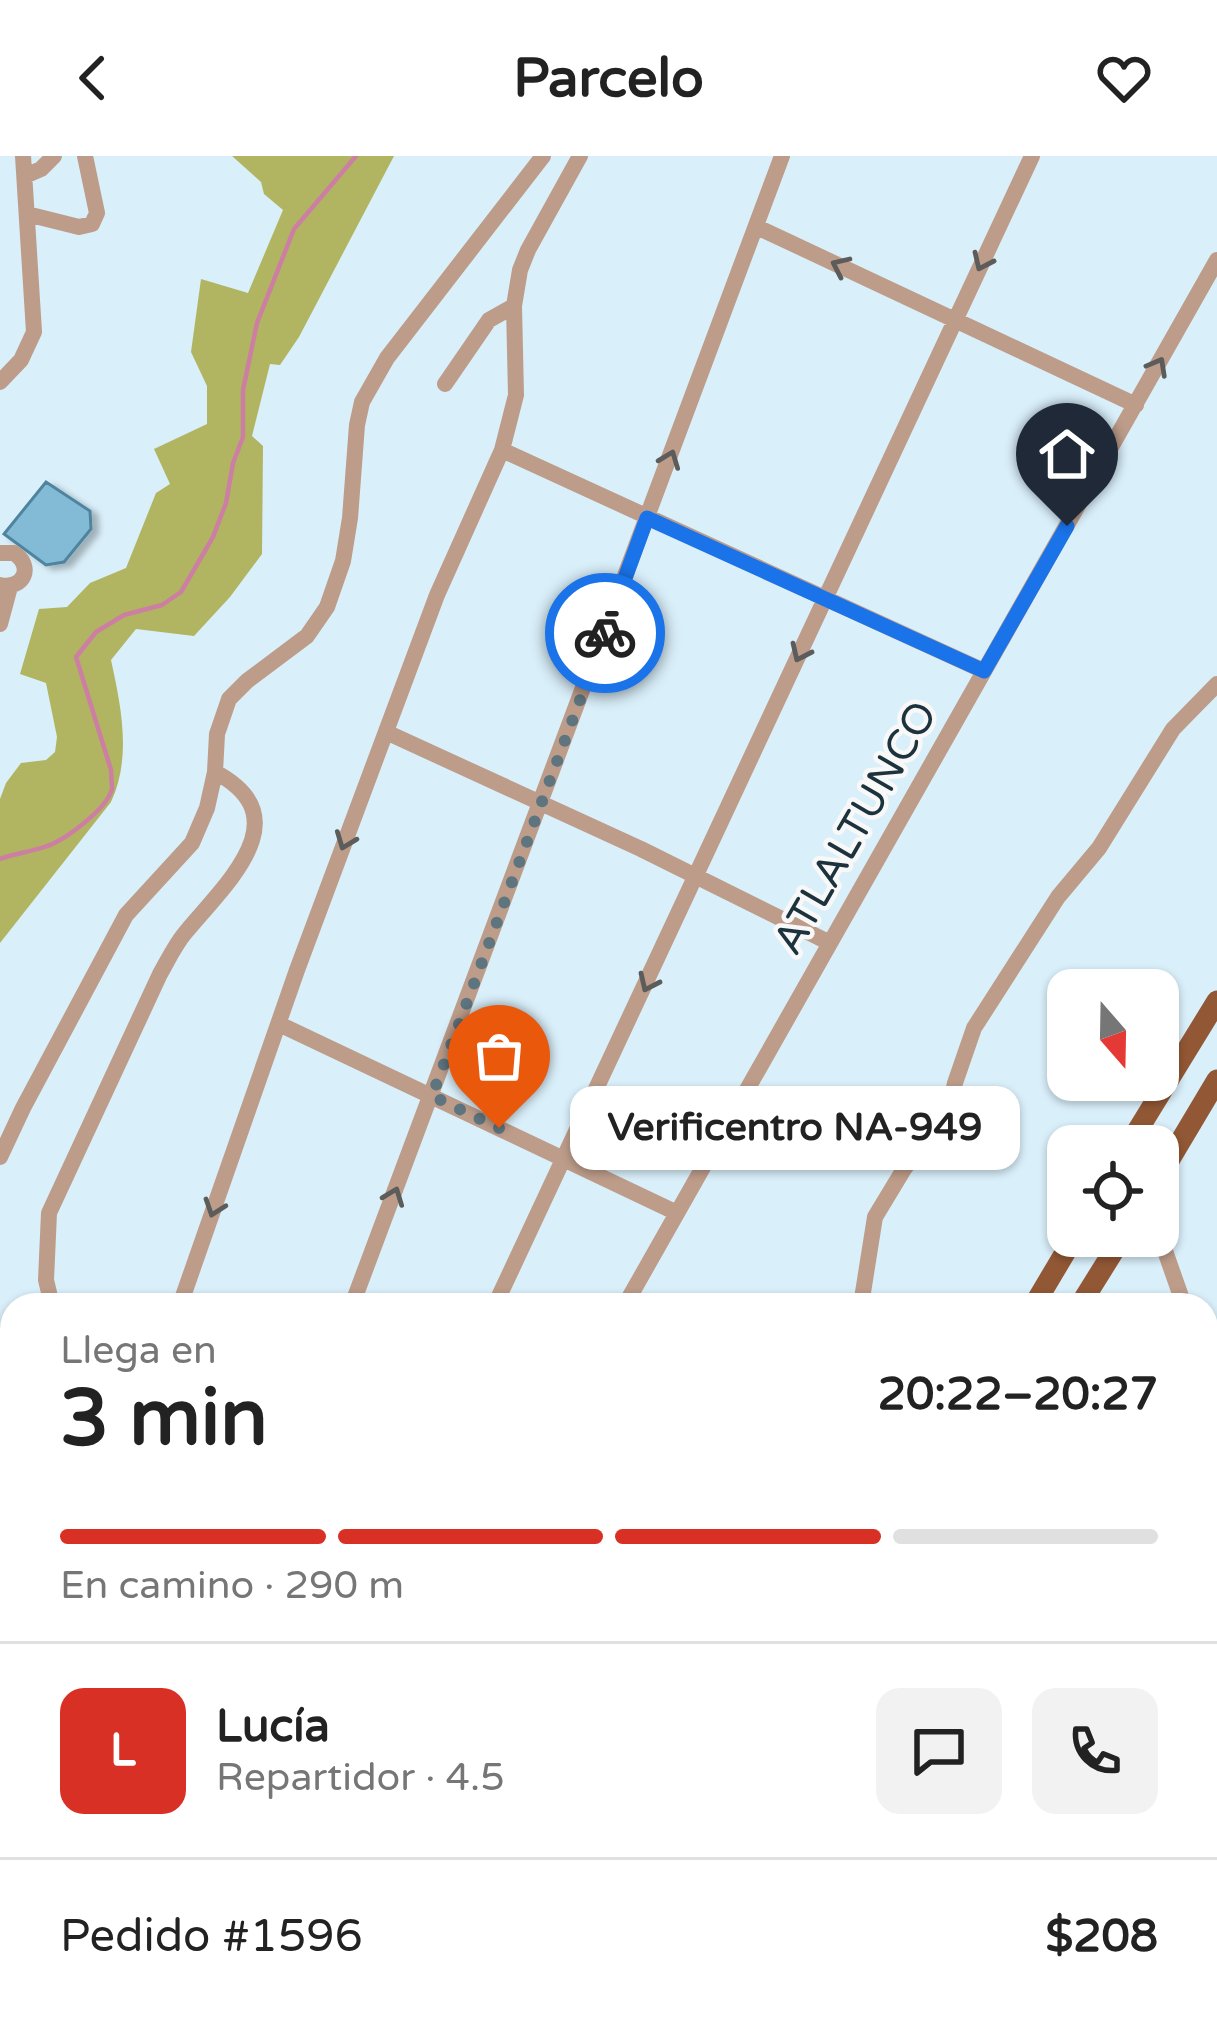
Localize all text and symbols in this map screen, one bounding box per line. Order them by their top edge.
icon: back [60,45,126,111]
icon: heart [1091,45,1157,111]
text: Parcelo [513,46,704,111]
one-way arrow [973,250,996,271]
one-way arrow [831,257,852,280]
one-way arrow [1143,358,1166,379]
pin [1016,403,1118,526]
icon: home [1034,421,1100,487]
one-way arrow [655,450,680,471]
courier [545,573,665,693]
icon: bike [572,600,638,666]
one-way arrow [790,641,814,662]
street label: ATLALTUNCO [762,692,948,963]
one-way arrow [335,830,360,851]
north arrow [1047,969,1179,1101]
map controls [1047,969,1179,1257]
one-way arrow [639,971,662,992]
pin [448,1005,550,1128]
icon: bag [466,1023,532,1089]
callout: Verificentro NA-949 [571,1086,1021,1170]
text: Verificentro NA-949 [608,1104,982,1151]
button: locate [1047,1125,1179,1257]
one-way arrow [379,1186,404,1207]
one-way arrow [204,1197,228,1218]
text: Llega en [60,1327,217,1374]
text: 20:22–20:27 [878,1368,1158,1422]
text: 3 min [60,1372,268,1466]
text: En camino · 290 m [60,1562,404,1609]
button: chat [876,1688,1002,1814]
button: phone [1032,1688,1158,1814]
text: Lucía [216,1700,330,1754]
text: L [110,1724,136,1778]
text: Repartidor · 4.5 [216,1754,505,1801]
text: Pedido #1596 [60,1910,363,1964]
text: $208 [1045,1910,1158,1964]

